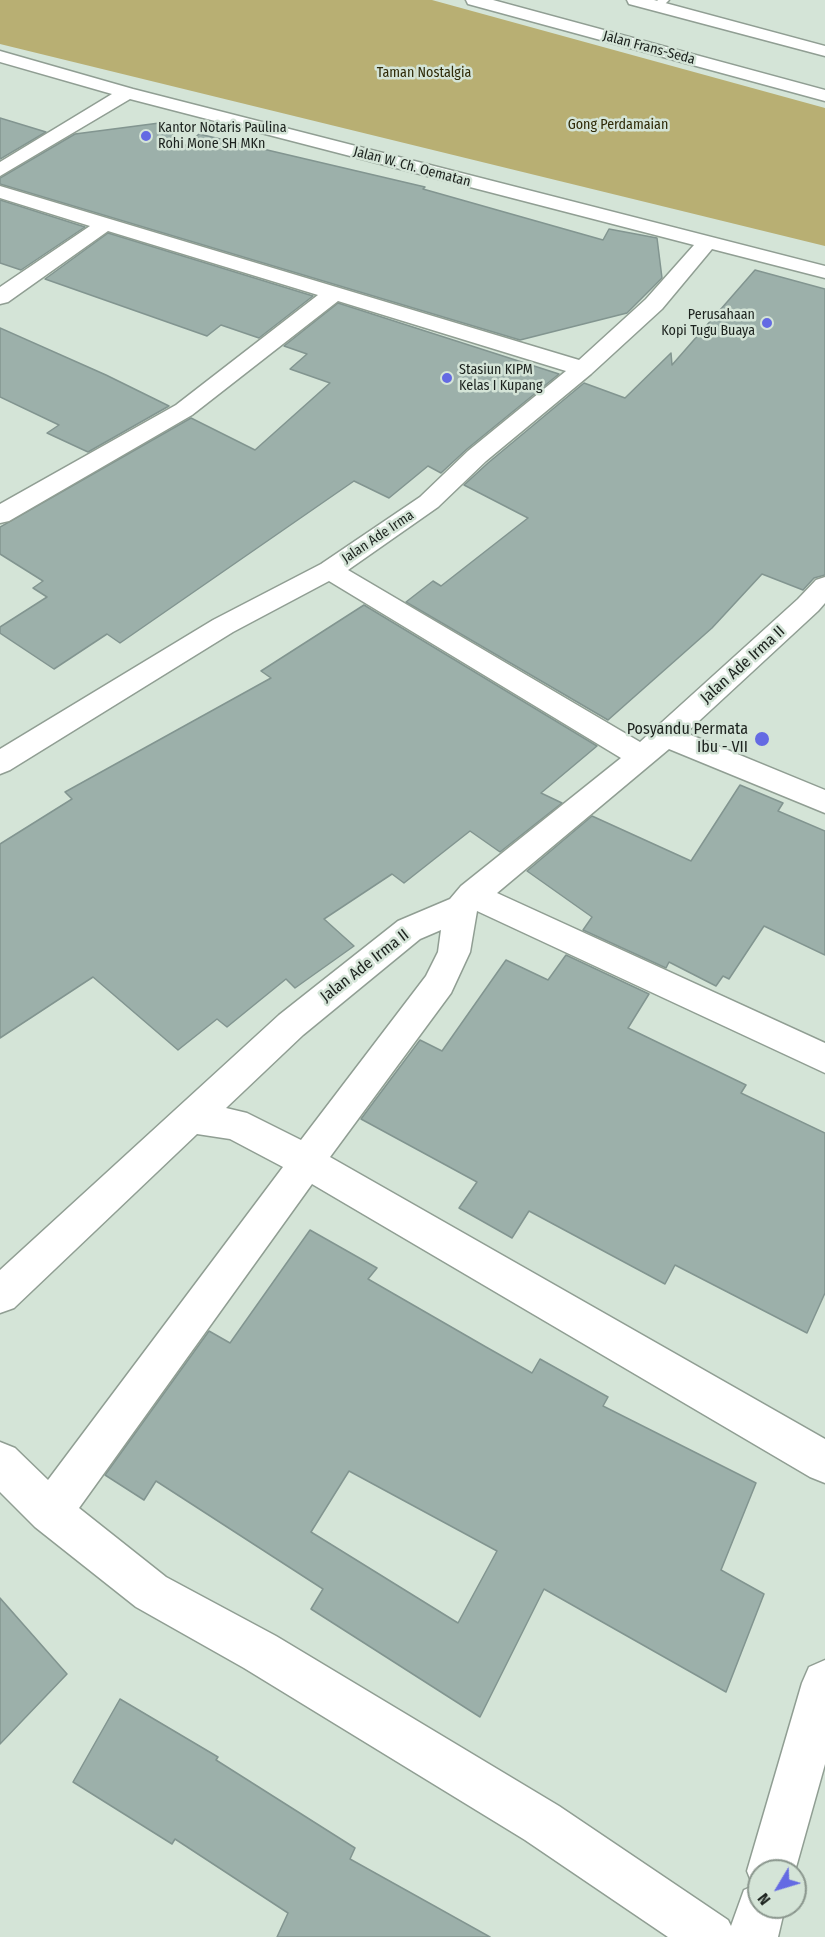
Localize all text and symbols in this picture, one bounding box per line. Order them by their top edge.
street label: Jalan Frans-Seda [601,28,697,68]
park label: Taman Nostalgia [377,65,471,81]
park label: Gong Perdamaian [568,117,668,133]
place label: Kantor Notaris Paulina Rohi Mone SH MKn [158,120,287,152]
marker: Kantor Notaris Paulina Rohi Mone SH MKn [139,129,153,143]
street label: Jalan W. Ch. Oematan [352,143,472,191]
place label: Perusahaan Kopi Tugu Buaya [661,307,755,340]
marker: Perusahaan Kopi Tugu Buaya [760,316,774,330]
place label: Stasiun KIPM Kelas I Kupang [459,362,542,394]
marker: Stasiun KIPM Kelas I Kupang [440,371,454,385]
street label: Jalan Ade Irma [339,507,417,567]
street label: Jalan Ade Irma II [697,622,789,708]
place label: Posyandu Permata Ibu - VII [627,720,748,758]
marker: Posyandu Permata Ibu - VII [753,730,771,748]
street label: Jalan Ade Irma II [317,926,413,1006]
north arrow [747,1859,807,1919]
text: N [754,1890,774,1909]

